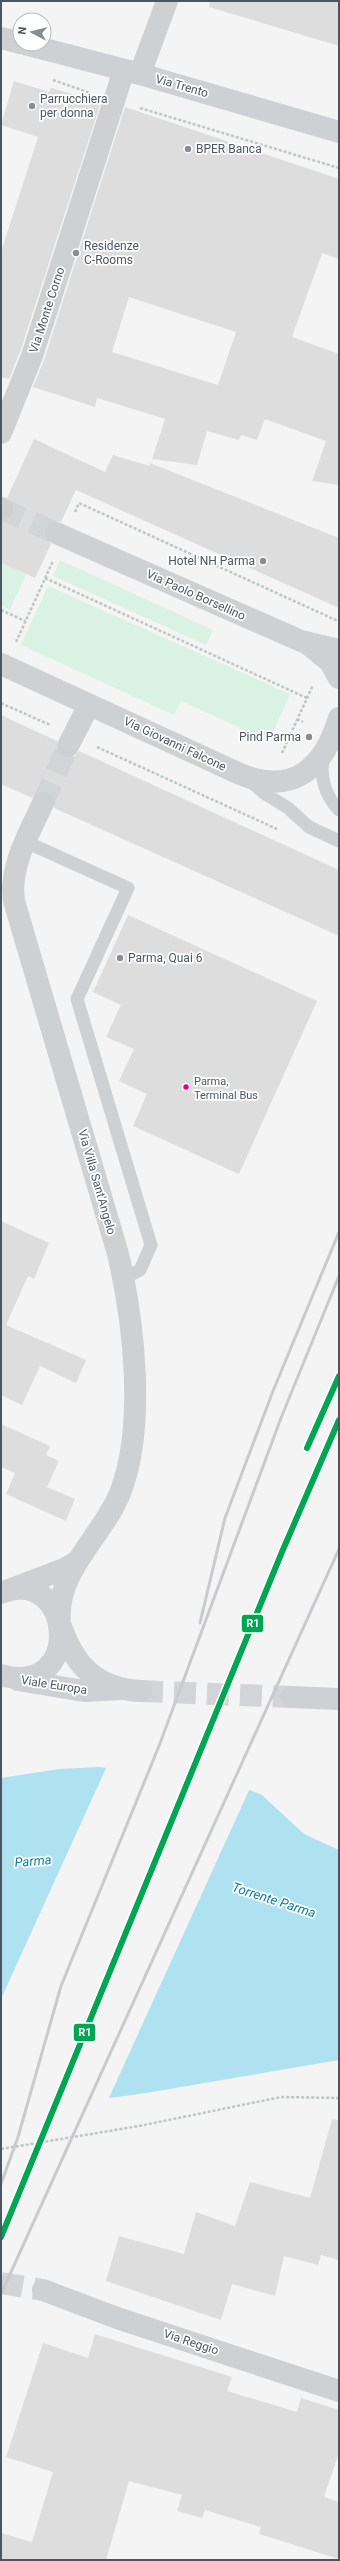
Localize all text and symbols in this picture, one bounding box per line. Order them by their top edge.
north arrow [12,12,52,52]
text: N [16,26,30,35]
street label: Via Trento [154,72,210,100]
place label: Parrucchiera per donna [40,92,108,120]
marker: Parrucchiera per donna [27,101,37,111]
place label: BPER Banca [196,142,262,156]
marker: BPER Banca [183,144,193,154]
place label: Residenze C-Rooms [84,239,139,267]
marker: Residenze C-Rooms [71,248,81,258]
street label: Via Monte Corno [27,265,68,355]
place label: Hotel NH Parma [168,554,255,568]
marker: Hotel NH Parma [258,556,268,566]
street label: Via Paolo Borsellino [144,567,248,623]
street label: Via Giovanni Falcone [122,714,228,774]
place label: Pind Parma [239,730,301,744]
marker: Pind Parma [304,732,314,742]
place label: Parma, Quai 6 [128,951,203,965]
marker: Parma, Quai 6 [115,953,125,963]
place label: Parma, Terminal Bus [194,1075,258,1102]
marker: Parma, Terminal Bus [181,1082,191,1092]
street label: Via Villa Sant'Angelo [75,1128,119,1236]
line badge: R1 [241,1614,264,1633]
text: R1 [246,1617,260,1630]
street label: Viale Europa [20,1673,88,1697]
water label: Parma [14,1852,52,1870]
water label: Torrente Parma [230,1879,318,1921]
line badge: R1 [73,2023,96,2042]
text: R1 [78,2026,92,2039]
street label: Via Reggio [162,2327,220,2358]

